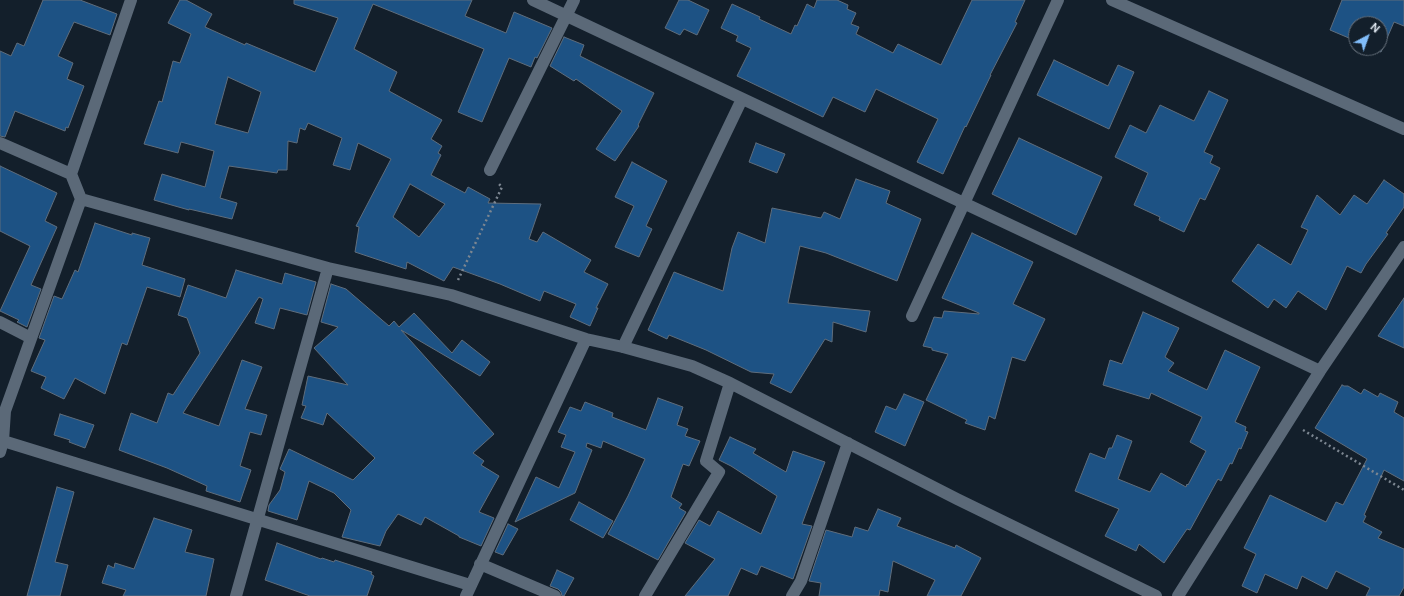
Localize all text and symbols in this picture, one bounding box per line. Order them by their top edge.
north arrow [1348,16,1388,56]
text: N [1368,20,1383,36]

